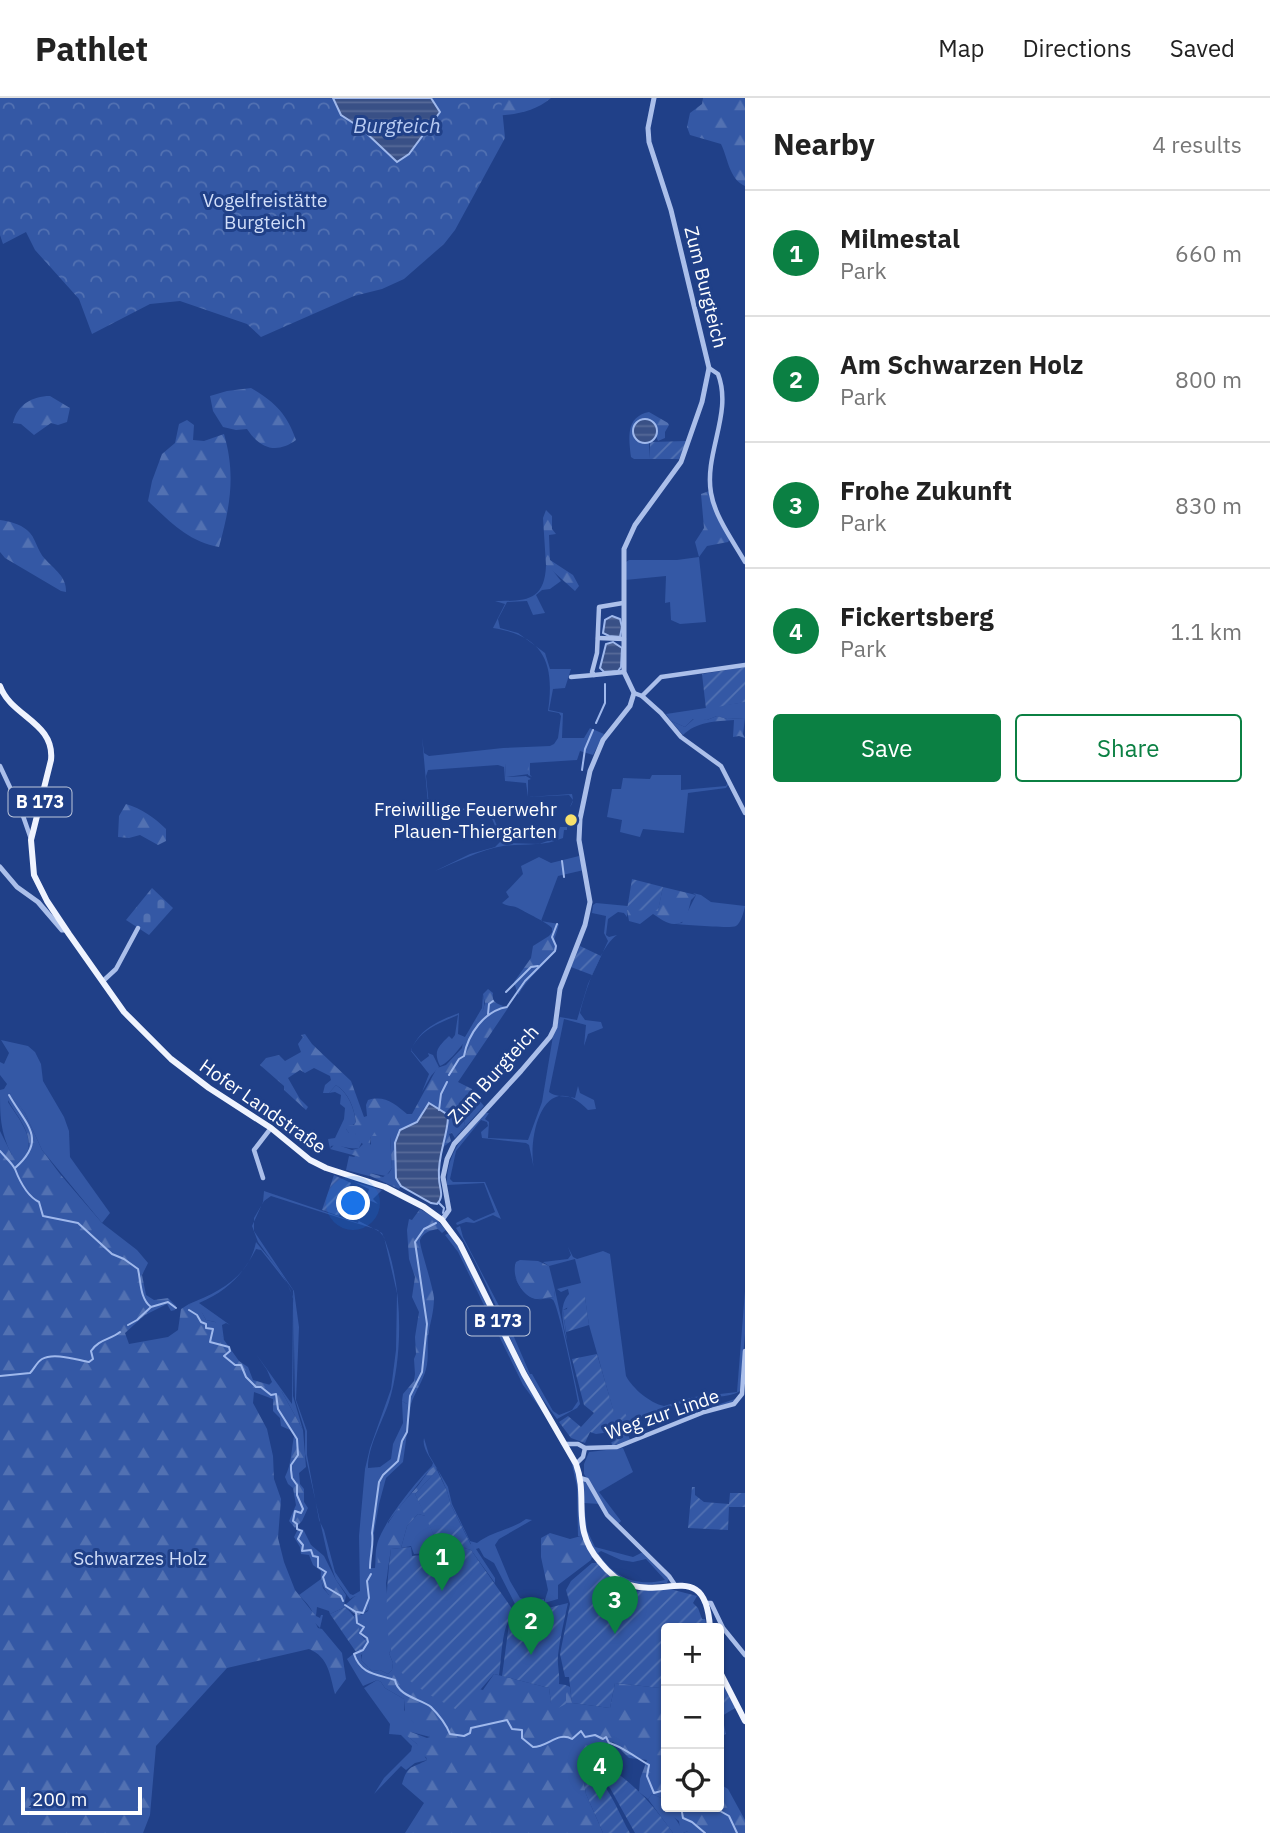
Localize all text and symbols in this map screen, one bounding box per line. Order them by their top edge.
text: Pathlet [35,27,148,70]
text: Map [938,32,984,64]
text: Directions [1022,32,1132,64]
text: Saved [1170,32,1235,64]
water label: Burgteich [353,111,441,139]
text: Nearby [773,124,875,163]
text: 4 results [1152,129,1242,159]
park label: Vogelfreistätte Burgteich [203,188,327,234]
text: Milmestal [840,221,960,255]
street label: Zum Burgteich [679,224,733,350]
text: 1 [789,238,803,268]
text: 660 m [1175,238,1242,268]
text: Park [840,255,887,285]
text: Am Schwarzen Holz [840,347,1083,381]
text: 2 [789,364,803,394]
text: 800 m [1175,364,1242,394]
text: Park [840,381,887,411]
text: Frohe Zukunft [840,473,1012,507]
text: 3 [789,490,803,520]
text: 830 m [1175,490,1242,520]
text: Park [840,507,887,537]
text: Fickertsberg [840,599,994,633]
text: 4 [789,616,803,646]
text: 1.1 km [1171,616,1242,646]
text: Park [840,633,887,663]
button: Save [773,714,1001,782]
button: Share [1015,714,1242,782]
road number: B 173 [8,788,72,816]
place label: Freiwillige Feuerwehr Plauen-Thiergarten [374,797,557,843]
marker: Freiwillige Feuerwehr Plauen-Thiergarten [563,812,579,828]
street label: Zum Burgteich [442,1020,544,1128]
street label: Hofer Landstraße [195,1053,331,1159]
your location [336,1186,370,1220]
road number: B 173 [466,1306,530,1336]
street label: Weg zur Linde [602,1383,722,1445]
pin: 1 [419,1533,465,1591]
park label: Schwarzes Holz [73,1546,207,1570]
pin: 3 [592,1576,638,1634]
pin: 2 [508,1597,554,1655]
map controls [661,1623,724,1812]
button: + [661,1623,724,1686]
button: − [661,1686,724,1749]
pin: 4 [577,1742,623,1800]
button: locate [661,1749,724,1812]
scale bar [21,1784,142,1816]
text: 200 m [32,1787,87,1811]

